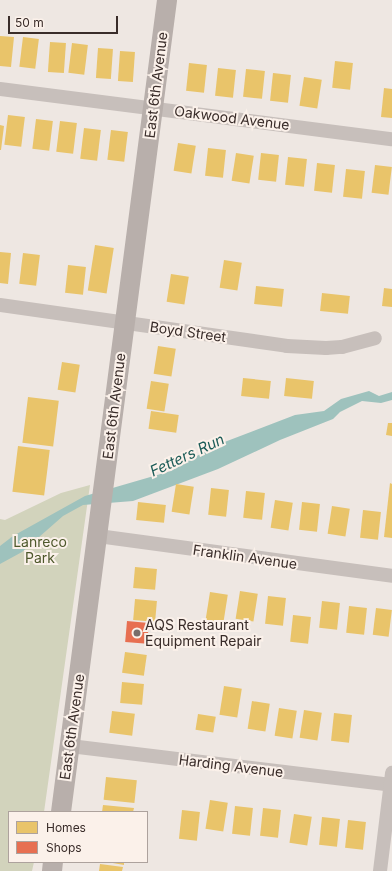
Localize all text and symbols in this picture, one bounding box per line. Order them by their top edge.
scale bar [10,8,120,34]
text: 50 m [15,15,44,30]
street label: East 6th Avenue [141,31,171,139]
street label: Oakwood Avenue [173,103,291,133]
street label: Boyd Street [149,318,227,346]
street label: East 6th Avenue [99,352,129,460]
water label: Fetters Run [147,430,227,480]
park label: Lanreco Park [13,534,67,566]
street label: Franklin Avenue [192,541,298,573]
place label: AQS Restaurant Equipment Repair [145,617,262,650]
marker: AQS Restaurant Equipment Repair [132,628,142,638]
street label: East 6th Avenue [56,673,88,781]
street label: Harding Avenue [178,751,284,781]
legend [8,811,148,863]
text: Homes [46,820,86,835]
text: Shops [46,840,82,855]

